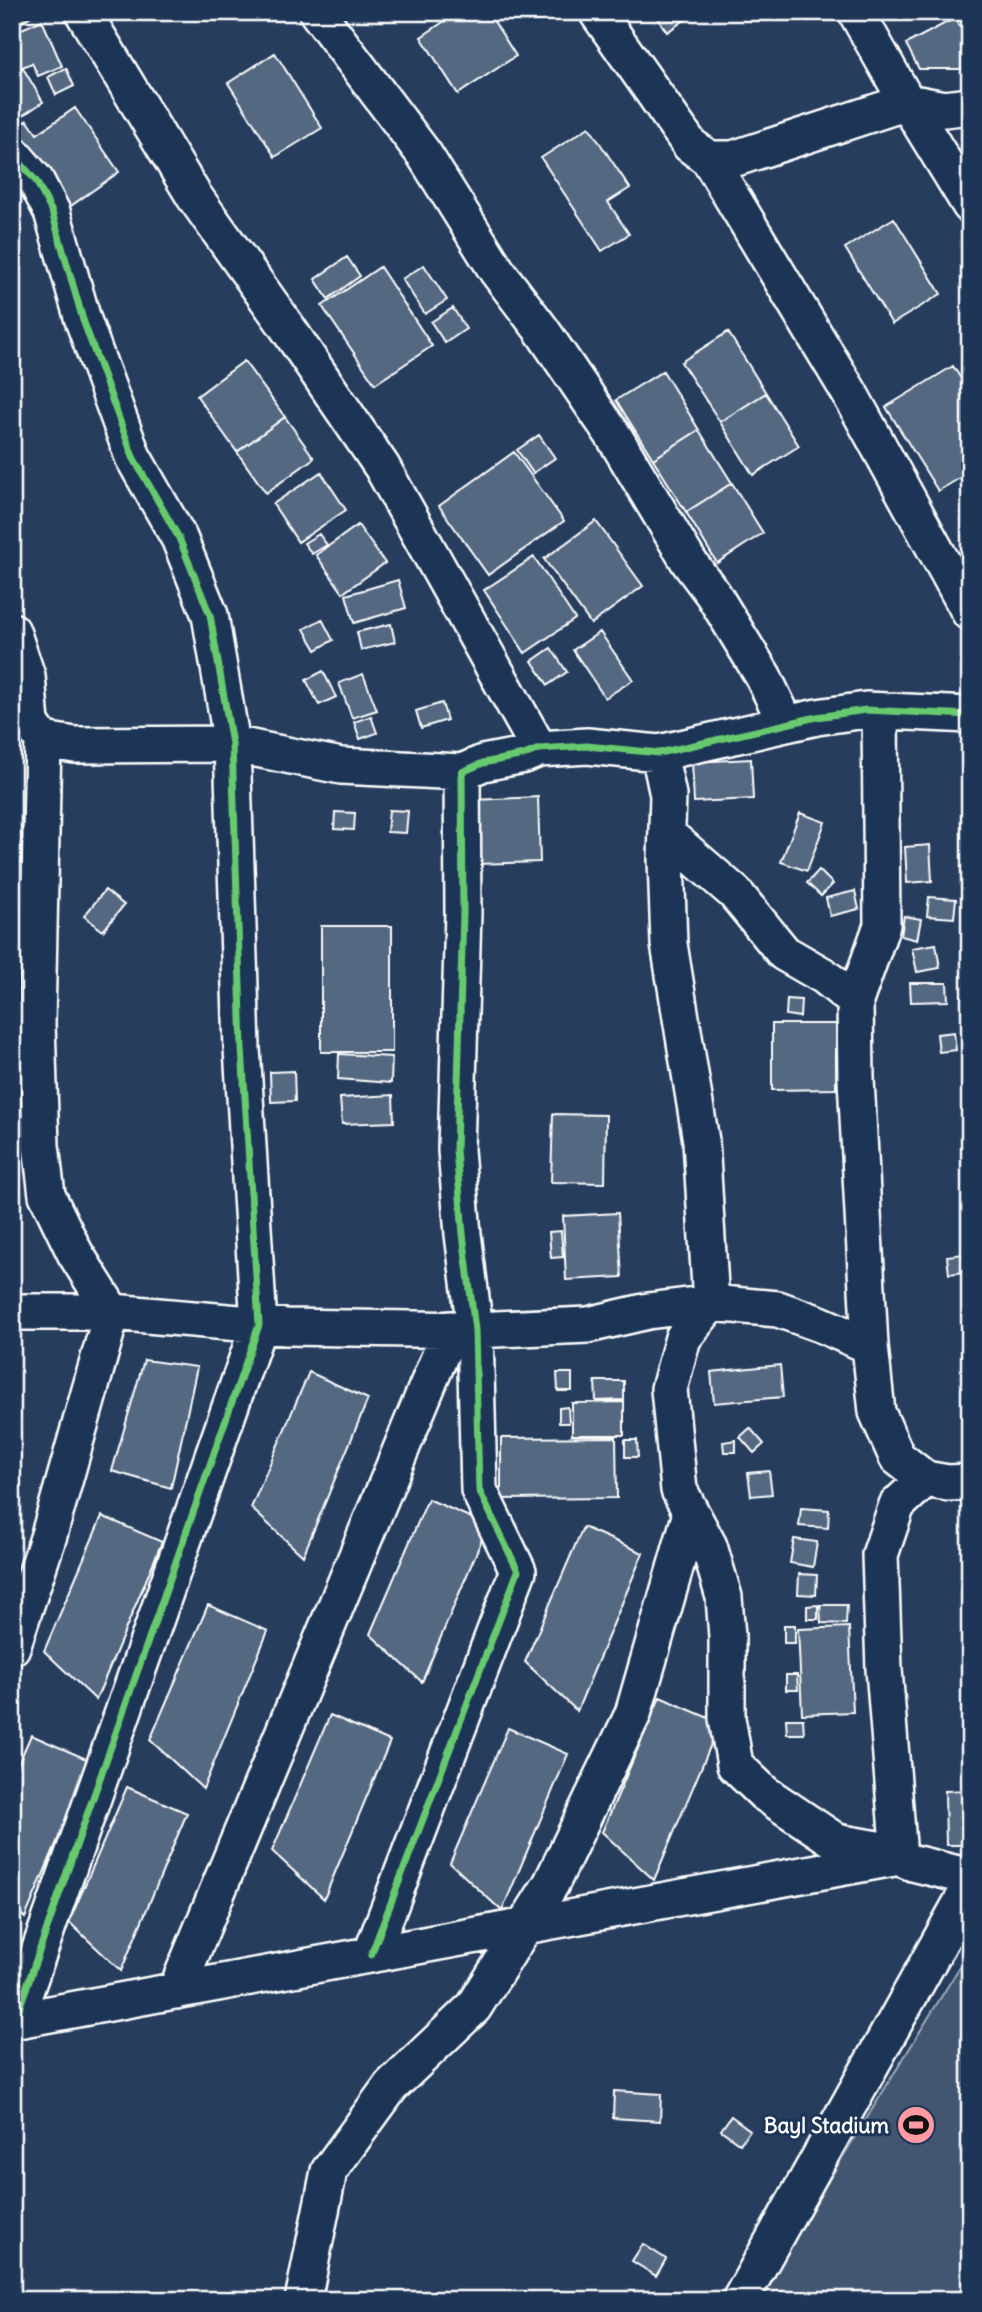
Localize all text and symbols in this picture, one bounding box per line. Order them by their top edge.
sports icon: Bayl Stadium [895,2104,937,2146]
place label: Bayl Stadium [764,2112,890,2139]

